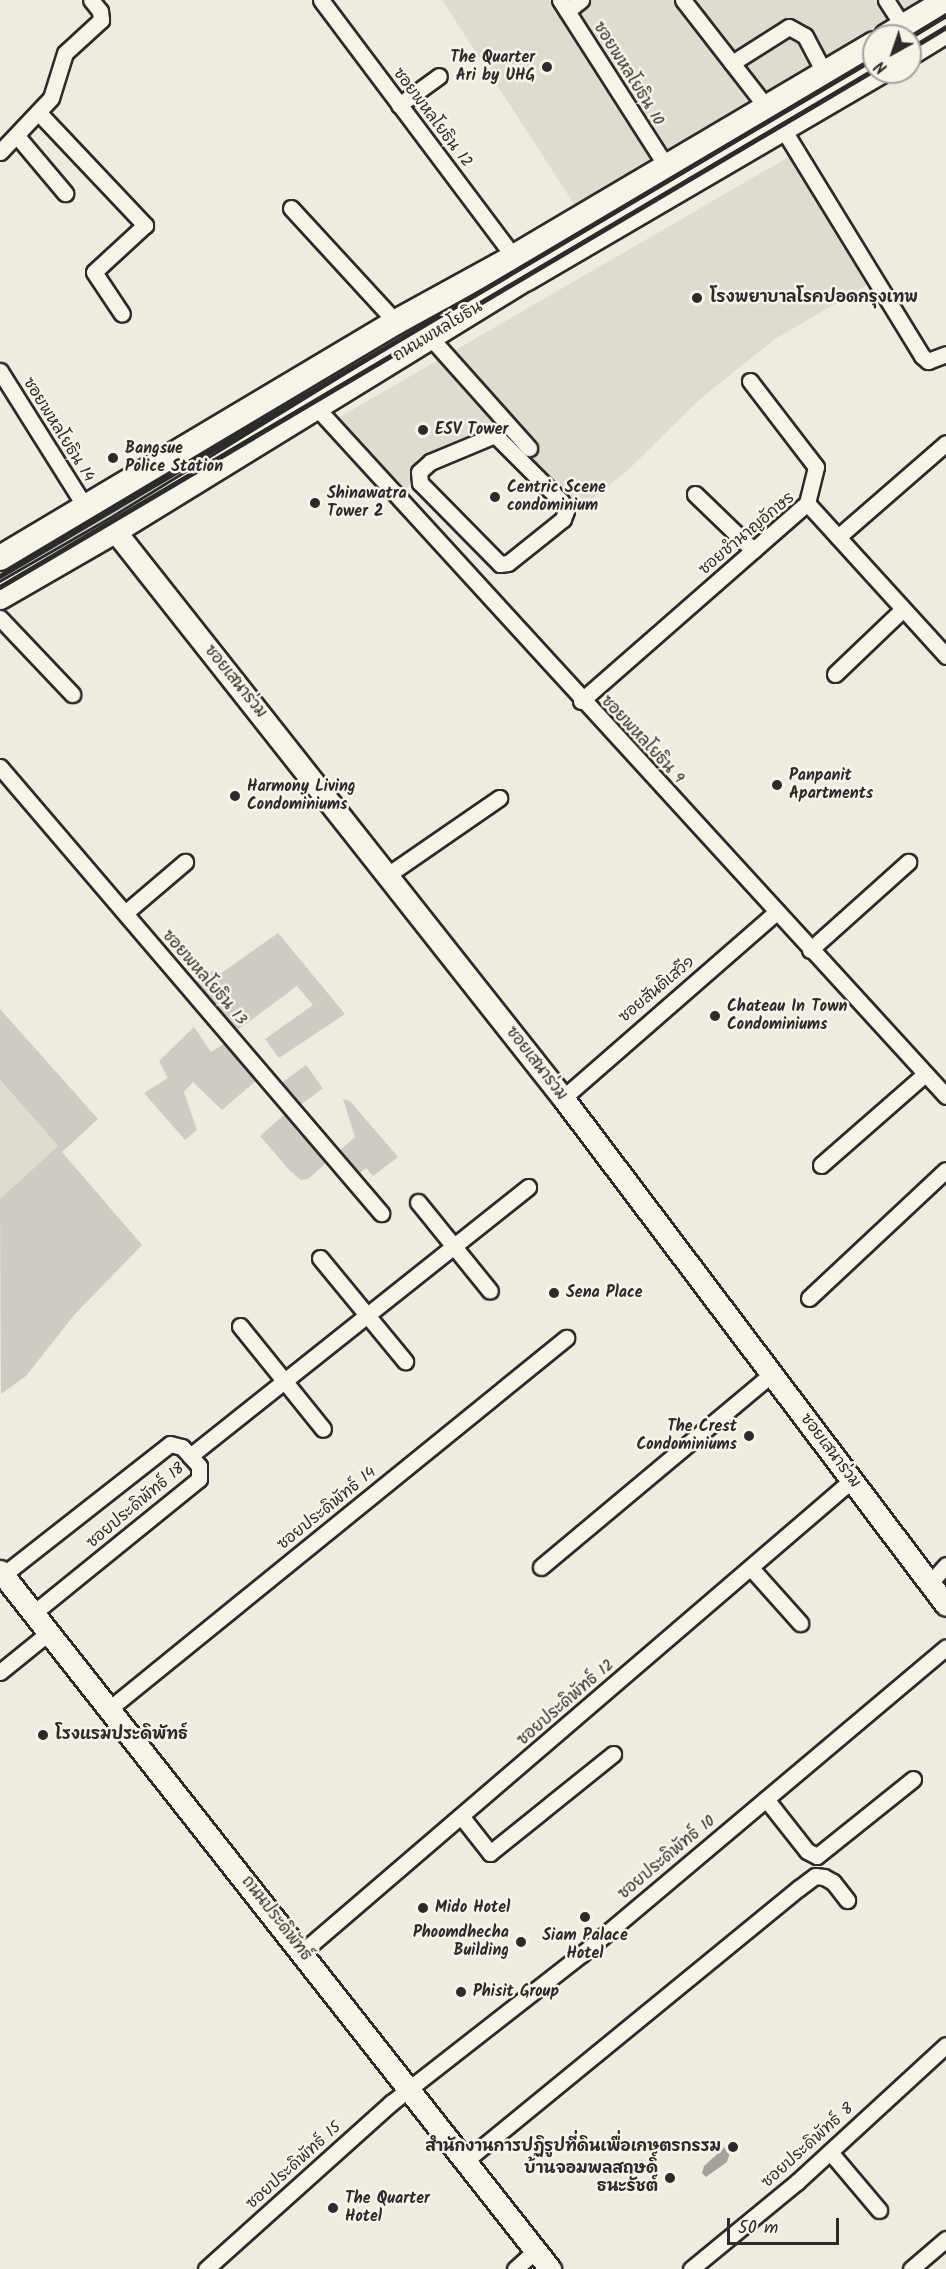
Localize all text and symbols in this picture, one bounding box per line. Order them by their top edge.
street label: ซอยพหลโยธิน 10 [588,19,668,129]
north arrow [862,24,922,84]
place label: The Quarter Ari by UHG [450,48,535,86]
text: N [869,54,893,79]
marker: The Quarter Ari by UHG [540,60,554,74]
street label: ซอยพหลโยธิน 12 [388,64,476,172]
place label: โรงพยาบาลโรคปอดกรุงเทพ [710,288,918,308]
marker: โรงพยาบาลโรคปอดกรุงเทพ [688,289,706,307]
street label: ถนนพหลโยธิน [390,298,486,366]
street label: ซอยพหลโยธิน 14 [18,374,98,486]
place label: ESV Tower [435,420,508,440]
marker: ESV Tower [416,423,430,437]
place label: Bangsue Police Station [125,439,223,477]
marker: Bangsue Police Station [106,451,120,465]
place label: Centric Scene condominium [507,478,606,516]
place label: Shinawatra Tower 2 [327,484,407,522]
street label: ซอยชำนาญอักษร [695,488,799,580]
marker: Centric Scene condominium [488,490,502,504]
marker: Shinawatra Tower 2 [308,496,322,510]
street label: ซอยเสนาร่วม [200,642,270,722]
street label: ซอยพหลโยธิน 9 [596,692,688,788]
place label: Panpanit Apartments [789,766,873,804]
place label: Harmony Living Condominiums [247,777,355,815]
marker: Panpanit Apartments [770,778,784,792]
marker: Harmony Living Condominiums [228,789,242,803]
street label: ซอยพหลโยธิน 13 [158,927,250,1029]
street label: ซอยสันติเสวี๑ [615,953,699,1027]
place label: Chateau In Town Condominiums [727,997,847,1035]
marker: Chateau In Town Condominiums [708,1009,722,1023]
street label: ซอยเสนาร่วม [501,1023,571,1105]
place label: Sena Place [566,1283,643,1303]
marker: Sena Place [547,1286,561,1300]
street label: ซอยเสนาร่วม [796,1410,864,1492]
place label: The Crest Condominiums [636,1417,737,1455]
marker: The Crest Condominiums [742,1429,756,1443]
street label: ซอยประดิพัทธ์ 18 [83,1459,189,1553]
street label: ซอยประดิพัทธ์ 14 [274,1463,380,1555]
street label: ซอยประดิพัทธ์ 12 [514,1656,618,1750]
place label: โรงแรมประดิพัทธ์ [55,1725,188,1745]
marker: โรงแรมประดิพัทธ์ [36,1728,50,1742]
street label: ซอยประดิพัทธ์ 10 [615,1812,719,1904]
street label: ถนนประดิพัทธ์ [237,1873,315,1965]
place label: Mido Hotel [435,1898,510,1918]
marker: Mido Hotel [416,1901,430,1915]
marker: Siam Palace Hotel [578,1910,592,1924]
place label: Phoomdhecha Building [413,1923,509,1961]
place label: Siam Palace Hotel [542,1926,628,1964]
marker: Phoomdhecha Building [514,1935,528,1949]
place label: Phisit Group [473,1982,559,2002]
marker: Phisit Group [454,1985,468,1999]
street label: ซอยประดิพัทธ์ 8 [758,2100,858,2192]
street label: ซอยประดิพัทธ์ 15 [243,2118,345,2214]
place label: สำนักงานการปฏิรูปที่ดินเพื่อเกษตรกรรม [425,2137,721,2157]
marker: สำนักงานการปฏิรูปที่ดินเพื่อเกษตรกรรม [726,2140,740,2154]
place label: บ้านจอมพลสฤษดิ์ ธนะรัชต์ [524,2159,658,2197]
marker: บ้านจอมพลสฤษดิ์ ธนะรัชต์ [663,2171,677,2185]
place label: The Quarter Hotel [345,2189,430,2227]
marker: The Quarter Hotel [326,2201,340,2215]
scale bar [730,2206,842,2244]
text: 50 m [738,2214,778,2243]

